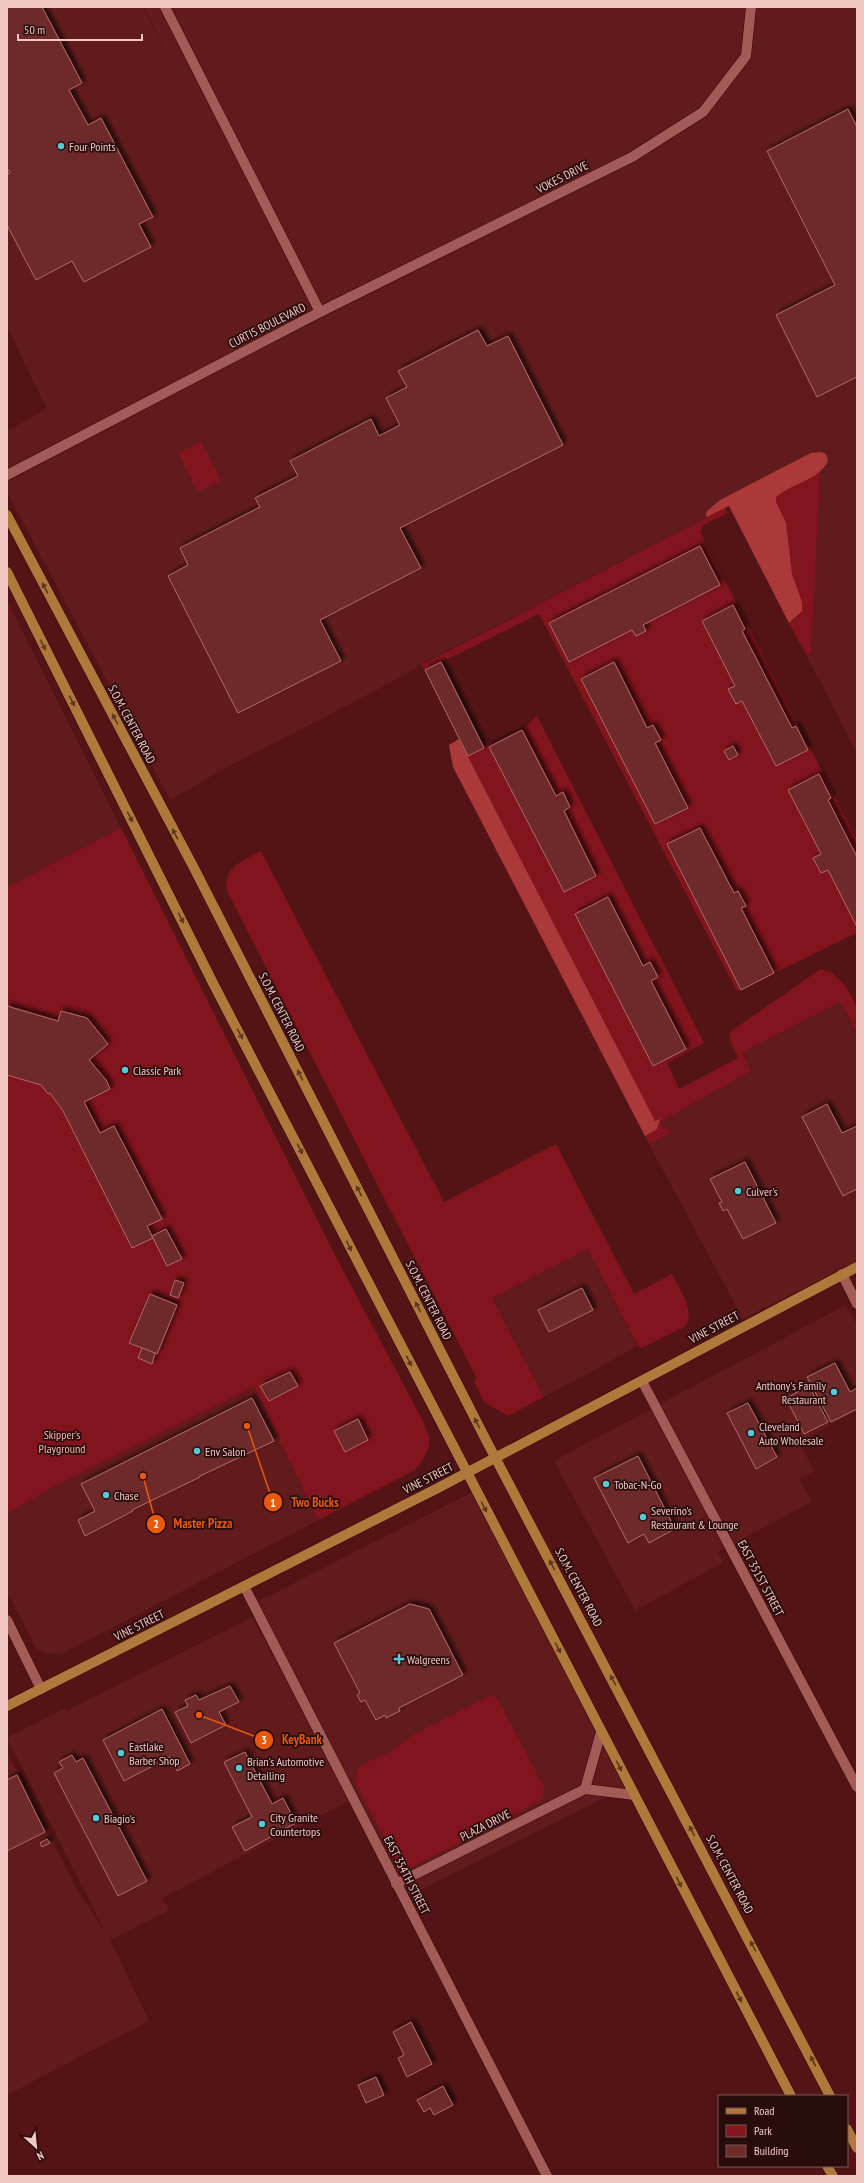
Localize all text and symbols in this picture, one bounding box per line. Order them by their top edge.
scale bar [18,16,142,42]
text: 50 m [24,22,45,37]
place label: Four Points [69,139,116,154]
marker: Four Points [56,141,66,151]
street label: VOKES DRIVE [533,158,590,197]
street label: CURTIS BOULEVARD [226,299,308,351]
one-way arrow [42,582,49,594]
one-way arrow [40,639,47,650]
street label: S.O.M. CENTER ROAD [105,682,159,766]
one-way arrow [69,695,75,707]
one-way arrow [111,713,118,725]
one-way arrow [127,811,133,823]
one-way arrow [172,828,179,840]
one-way arrow [178,912,184,924]
street label: S.O.M. CENTER ROAD [256,970,308,1054]
one-way arrow [237,1028,243,1040]
place label: Classic Park [133,1063,182,1078]
marker: Classic Park [120,1065,130,1075]
one-way arrow [296,1070,303,1081]
one-way arrow [296,1144,303,1155]
place label: Culver's [746,1184,778,1199]
one-way arrow [356,1185,362,1197]
marker: Culver's [733,1186,743,1196]
one-way arrow [346,1240,353,1252]
street label: S.O.M. CENTER ROAD [403,1258,455,1342]
one-way arrow [415,1301,421,1313]
street label: VINE STREET [686,1307,742,1347]
one-way arrow [406,1356,412,1367]
place label: Anthony's Family Restaurant [756,1378,827,1407]
marker: Anthony's Family Restaurant [829,1387,839,1397]
one-way arrow [474,1417,480,1428]
place label: Cleveland Auto Wholesale [759,1419,824,1448]
park label: Skipper's Playground [39,1427,85,1456]
marker: Cleveland Auto Wholesale [746,1428,756,1438]
place label: Env Salon [205,1444,245,1459]
marker: Env Salon [192,1446,202,1456]
street label: VINE STREET [399,1459,456,1497]
place label: Tobac-N-Go [614,1477,662,1492]
marker: Tobac-N-Go [601,1479,611,1489]
place label: Chase [114,1488,139,1503]
marker: Chase [101,1490,111,1500]
callout: Two Bucks [263,1490,346,1515]
text: Two Bucks [291,1494,339,1511]
text: 1 [270,1495,276,1510]
one-way arrow [481,1501,488,1513]
place label: Severino's Restaurant & Lounge [651,1503,739,1532]
callout: Master Pizza [146,1511,241,1536]
marker: Severino's Restaurant & Lounge [638,1512,648,1522]
text: Master Pizza [174,1515,232,1532]
text: 2 [153,1516,159,1531]
street label: EAST 351ST STREET [735,1537,788,1619]
street label: S.O.M. CENTER ROAD [552,1545,606,1629]
one-way arrow [549,1559,555,1571]
street label: VINE STREET [110,1606,167,1644]
one-way arrow [554,1642,561,1653]
place label: Walgreens [407,1652,450,1667]
marker: Walgreens [394,1654,404,1664]
one-way arrow [609,1674,616,1686]
callout: KeyBank [254,1727,330,1752]
text: KeyBank [282,1731,323,1748]
text: 3 [261,1732,267,1747]
place label: Eastlake Barber Shop [129,1739,180,1768]
marker: Eastlake Barber Shop [116,1748,126,1758]
place label: Brian's Automotive Detailing [247,1754,324,1783]
one-way arrow [616,1760,623,1772]
marker: Brian's Automotive Detailing [234,1763,244,1773]
street label: PLAZA DRIVE [457,1806,513,1844]
place label: City Granite Countertops [270,1810,320,1839]
place label: Biagio's [104,1811,135,1826]
marker: Biagio's [91,1813,101,1823]
marker: City Granite Countertops [257,1819,267,1829]
one-way arrow [689,1825,695,1837]
street label: S.O.M. CENTER ROAD [703,1832,757,1916]
street label: EAST 354TH STREET [381,1833,433,1917]
one-way arrow [676,1876,683,1887]
one-way arrow [749,1940,756,1952]
one-way arrow [736,1991,743,2003]
one-way arrow [809,2056,816,2067]
legend [718,2095,848,2167]
text: Road [754,2103,774,2118]
text: Park [754,2123,772,2138]
north arrow [16,2127,56,2167]
text: Building [754,2143,789,2158]
text: N [35,2148,46,2164]

